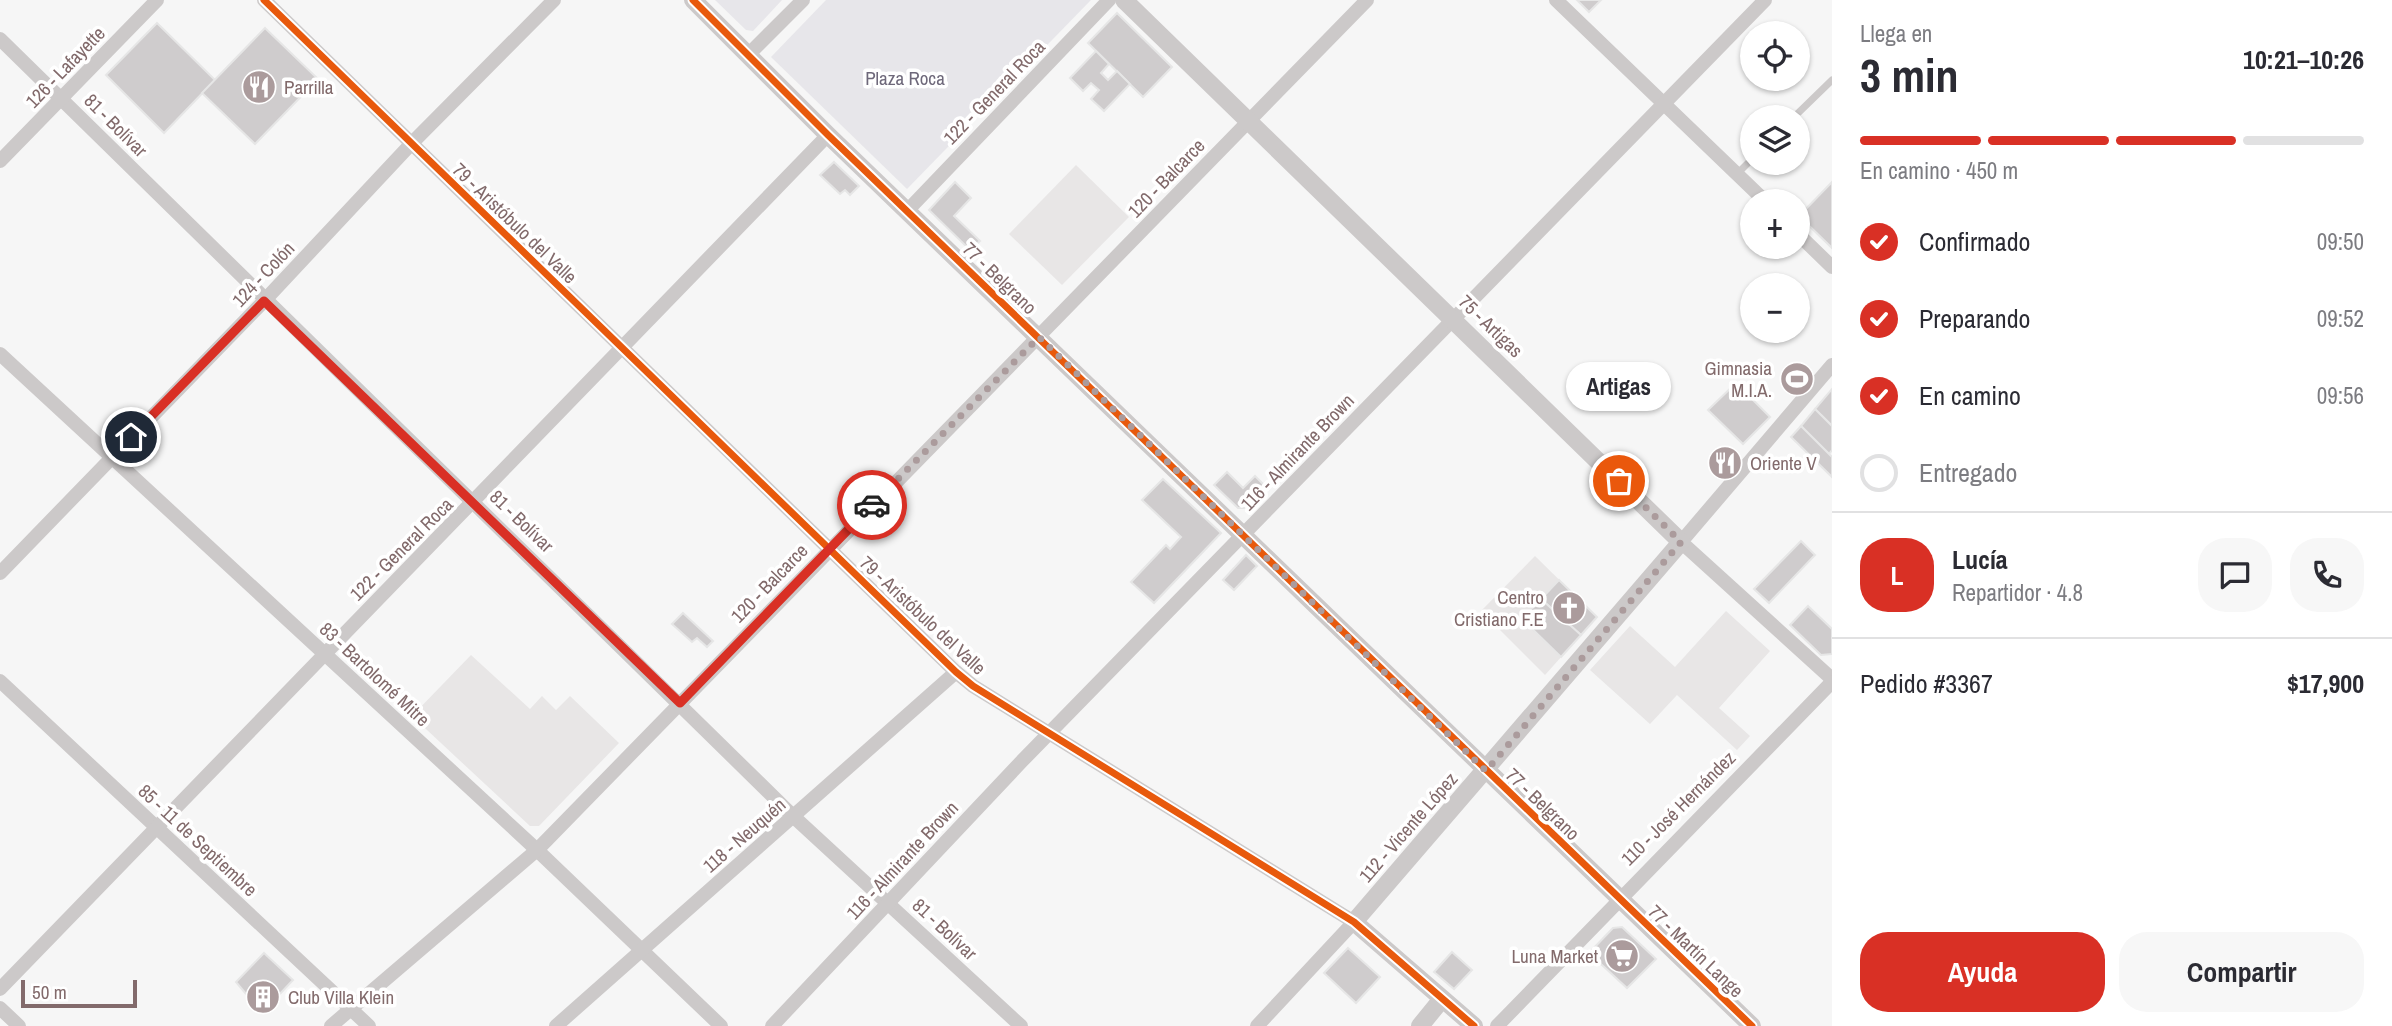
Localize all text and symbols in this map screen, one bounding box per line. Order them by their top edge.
text: Llega en [1860,18,1932,49]
street label: 126 - Lafayette [20,21,110,113]
map controls [1740,21,1810,343]
button: locate [1740,21,1810,91]
street label: 122 - General Roca [937,34,1051,150]
text: 10:21–10:26 [2243,42,2364,77]
text: 3 min [1860,44,1959,106]
park label: Plaza Roca [865,65,945,91]
restaurant icon: Parrilla [240,68,278,106]
place label: Parrilla [284,74,334,100]
street label: 81 - Bolívar [79,88,154,163]
button: layers [1740,105,1810,175]
street label: 120 - Balcarce [1122,133,1210,223]
text: En camino · 450 m [1860,155,2018,186]
street label: 79 - Aristóbulo del Valle [447,157,583,289]
button: + [1740,189,1810,259]
icon: check [1860,223,1898,261]
text: Confirmado [1919,224,2030,259]
text: 09:50 [2317,226,2364,257]
street label: 124 - Colón [226,236,300,312]
street label: 77 - Belgrano [957,236,1043,320]
button: − [1740,273,1810,343]
street label: 75 - Artigas [1453,289,1529,363]
icon: check [1860,300,1898,338]
text: Preparando [1919,301,2030,336]
text: 09:52 [2317,303,2364,334]
place label: Gimnasia M.I.A. [1704,355,1772,403]
sports icon: Gimnasia M.I.A. [1778,360,1816,398]
callout: Artigas [1566,362,1672,411]
text: Artigas [1586,371,1651,402]
icon: check [1860,377,1898,415]
text: En camino [1919,378,2021,413]
text: 09:56 [2317,380,2364,411]
street label: 116 - Almirante Brown [1235,388,1359,516]
pin [101,407,161,467]
icon: home [112,418,150,456]
restaurant icon: Oriente V [1706,444,1744,482]
place label: Oriente V [1750,450,1817,476]
pin [1589,451,1649,511]
text: Entregado [1919,455,2017,490]
icon: bag [1600,462,1638,500]
courier [837,470,907,540]
street label: 81 - Bolívar [484,484,560,559]
icon: car [853,486,891,524]
street label: 122 - General Roca [344,492,458,606]
street label: 120 - Balcarce [725,538,813,628]
button: chat [2198,538,2272,612]
button: phone [2290,538,2364,612]
text: Lucía [1952,542,2008,577]
street label: 79 - Aristóbulo del Valle [854,550,992,680]
text: L [1890,558,1904,593]
text: Repartidor · 4.8 [1952,577,2083,608]
place label: Centro Cristiano F.E [1454,584,1544,632]
church icon: Centro Cristiano F.E [1550,589,1588,627]
street label: 83 - Bartolomé Mitre [314,616,436,732]
text: Pedido #3367 [1860,666,1993,701]
text: $17,900 [2287,666,2364,701]
street label: 110 - José Hernández [1615,745,1741,871]
street label: 77 - Belgrano [1500,762,1586,846]
street label: 112 - Vicente López [1353,766,1463,888]
street label: 85 - 11 de Septiembre [133,778,263,902]
street label: 118 - Neuquén [697,792,791,878]
street label: 116 - Almirante Brown [840,795,964,925]
street label: 81 - Bolívar [907,892,984,966]
street label: 77 - Martín Lange [1643,899,1749,1003]
button: Ayuda [1860,932,2105,1012]
button: Compartir [2119,932,2364,1012]
supermarket icon: Luna Market [1603,937,1641,975]
place label: Luna Market [1511,943,1599,969]
scale bar [21,977,136,1009]
building icon: Club Villa Klein [244,978,282,1016]
text: 50 m [32,979,67,1005]
place label: Club Villa Klein [288,984,394,1010]

